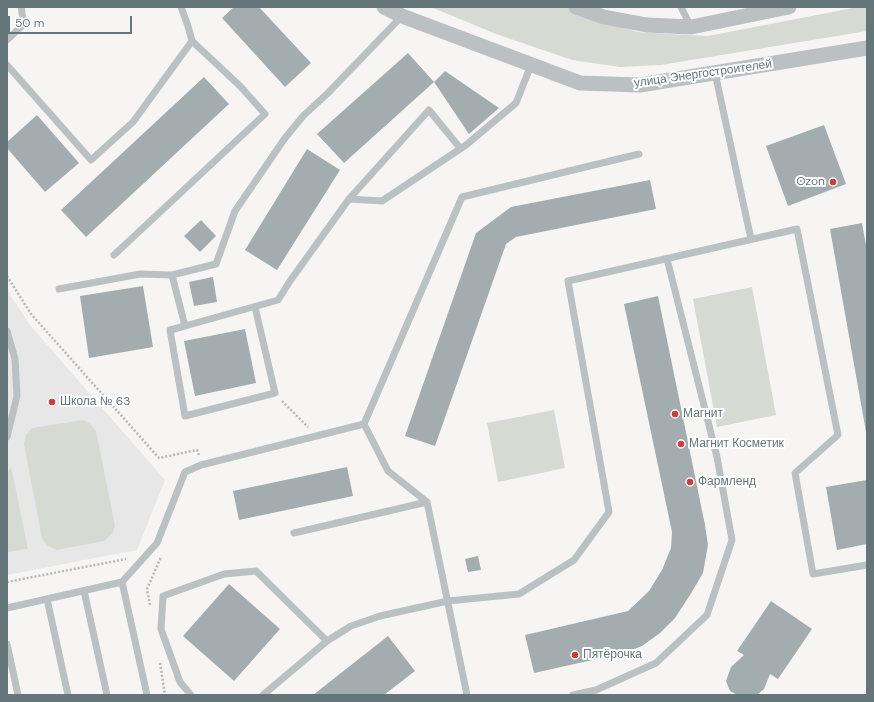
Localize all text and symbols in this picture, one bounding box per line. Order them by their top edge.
scale bar [10,8,134,34]
text: 50 m [15,15,44,31]
street label: улица Энергостроителей [633,57,773,91]
place label: Ozon [796,175,825,189]
marker: Ozon [828,177,838,187]
place label: Школа № 63 [60,395,130,409]
marker: Школа № 63 [47,397,57,407]
place label: Магнит [683,407,723,421]
marker: Магнит [670,409,680,419]
place label: Магнит Косметик [689,437,784,451]
marker: Магнит Косметик [676,439,686,449]
place label: Фармленд [698,475,756,489]
marker: Фармленд [685,477,695,487]
place label: Пятёрочка [583,648,642,662]
marker: Пятёрочка [570,650,580,660]

